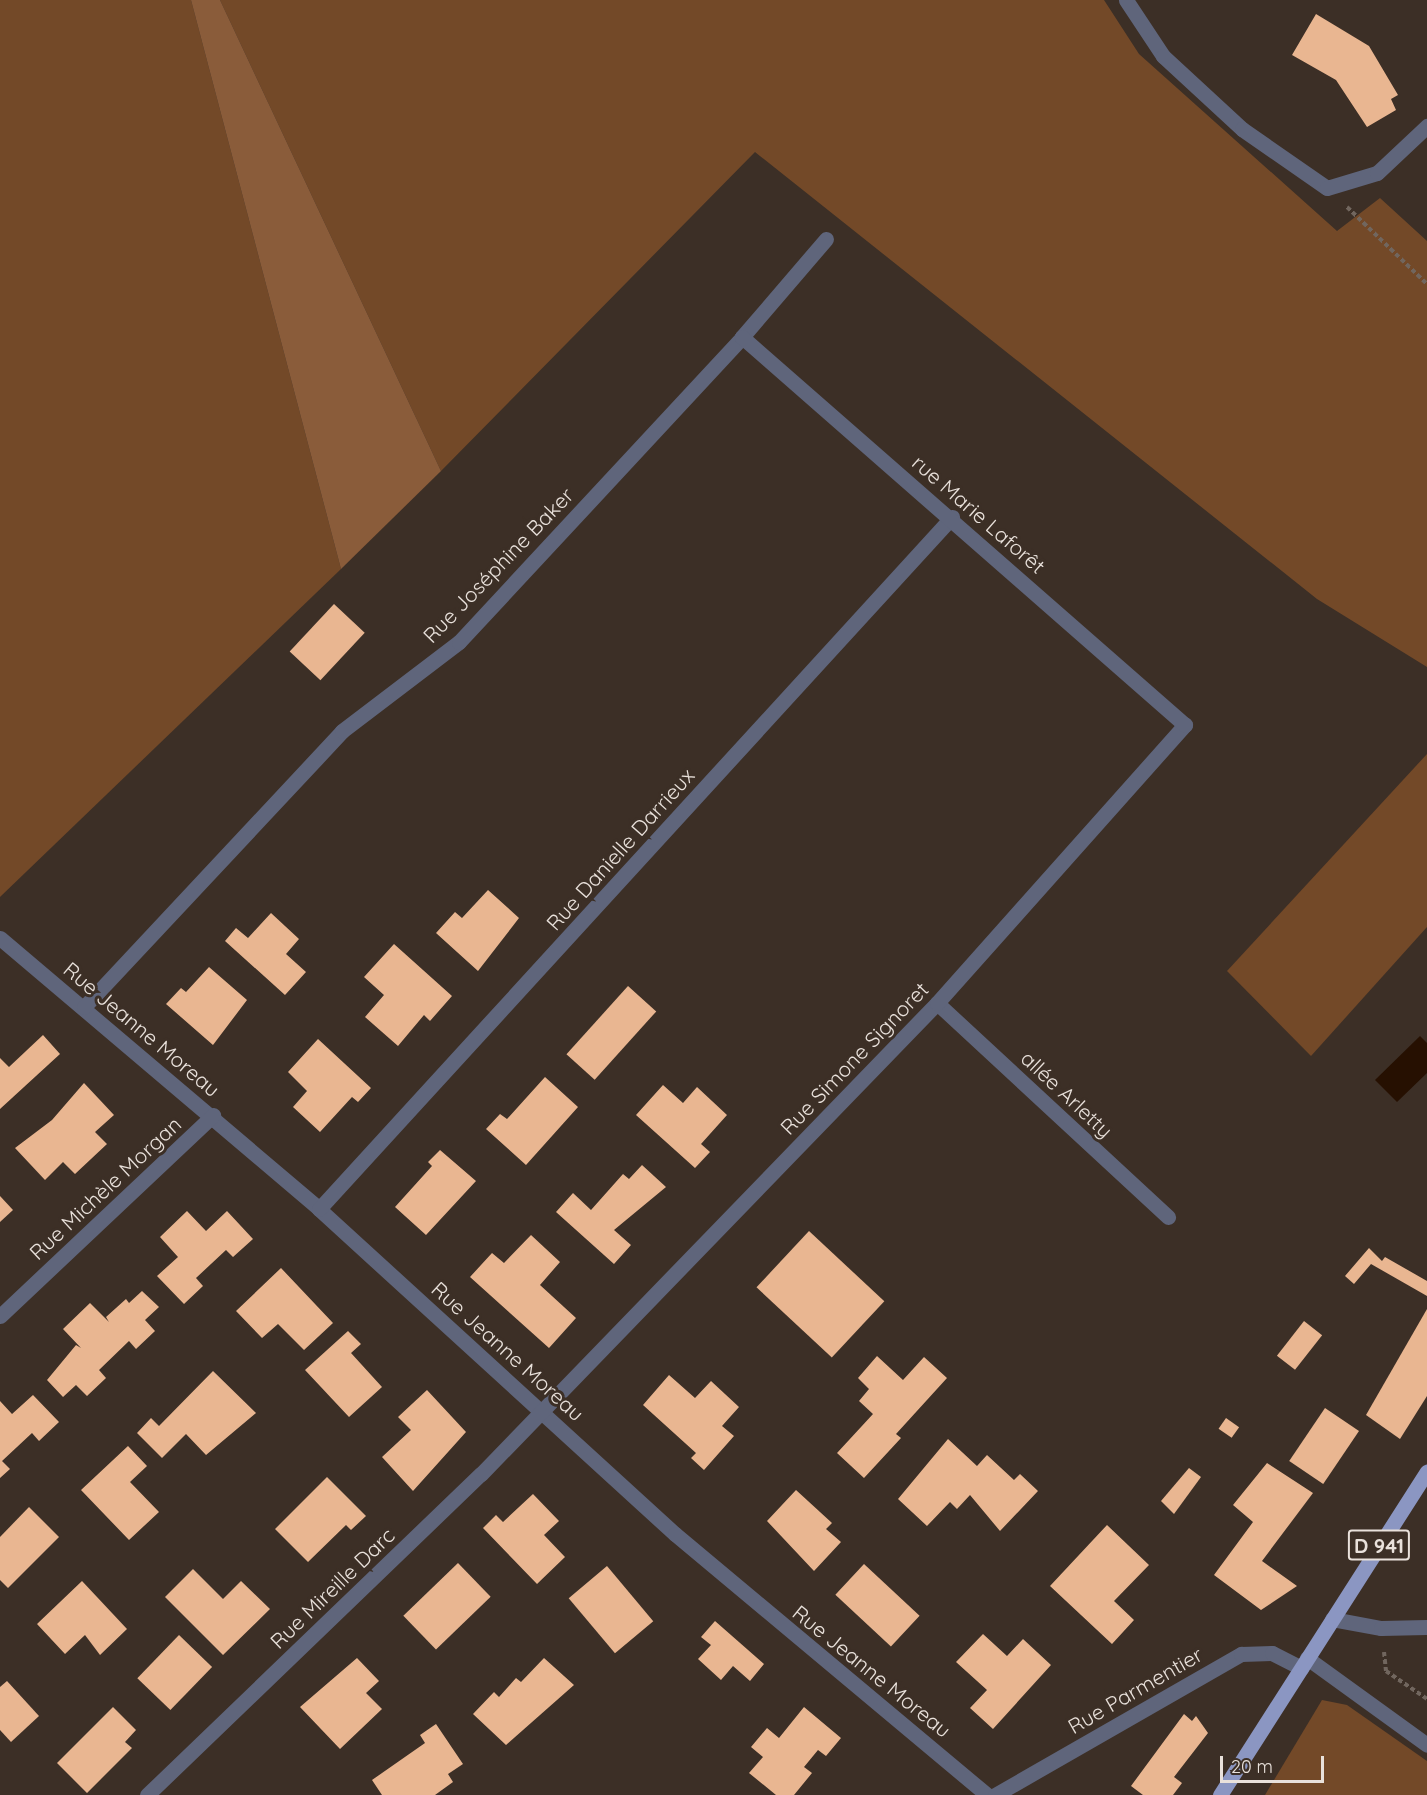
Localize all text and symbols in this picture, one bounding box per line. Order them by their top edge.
street label: rue Marie Laforêt [907,449,1051,579]
street label: Rue Joséphine Baker [417,482,579,648]
street label: Rue Danielle Darrieux [541,763,699,935]
street label: Rue Jeanne Moreau [59,956,225,1102]
street label: Rue Simone Signoret [775,977,933,1139]
street label: allée Arletty [1016,1045,1118,1143]
street label: Rue Michèle Morgan [24,1111,186,1265]
street label: Rue Jeanne Moreau [427,1276,589,1426]
street label: Rue Mireille Darc [265,1522,399,1654]
road number: D 941 [1348,1528,1410,1562]
street label: Rue Jeanne Moreau [788,1600,956,1742]
street label: Rue Parmentier [1063,1641,1207,1739]
scale bar [1223,1744,1326,1782]
text: 20 m [1231,1755,1273,1778]

